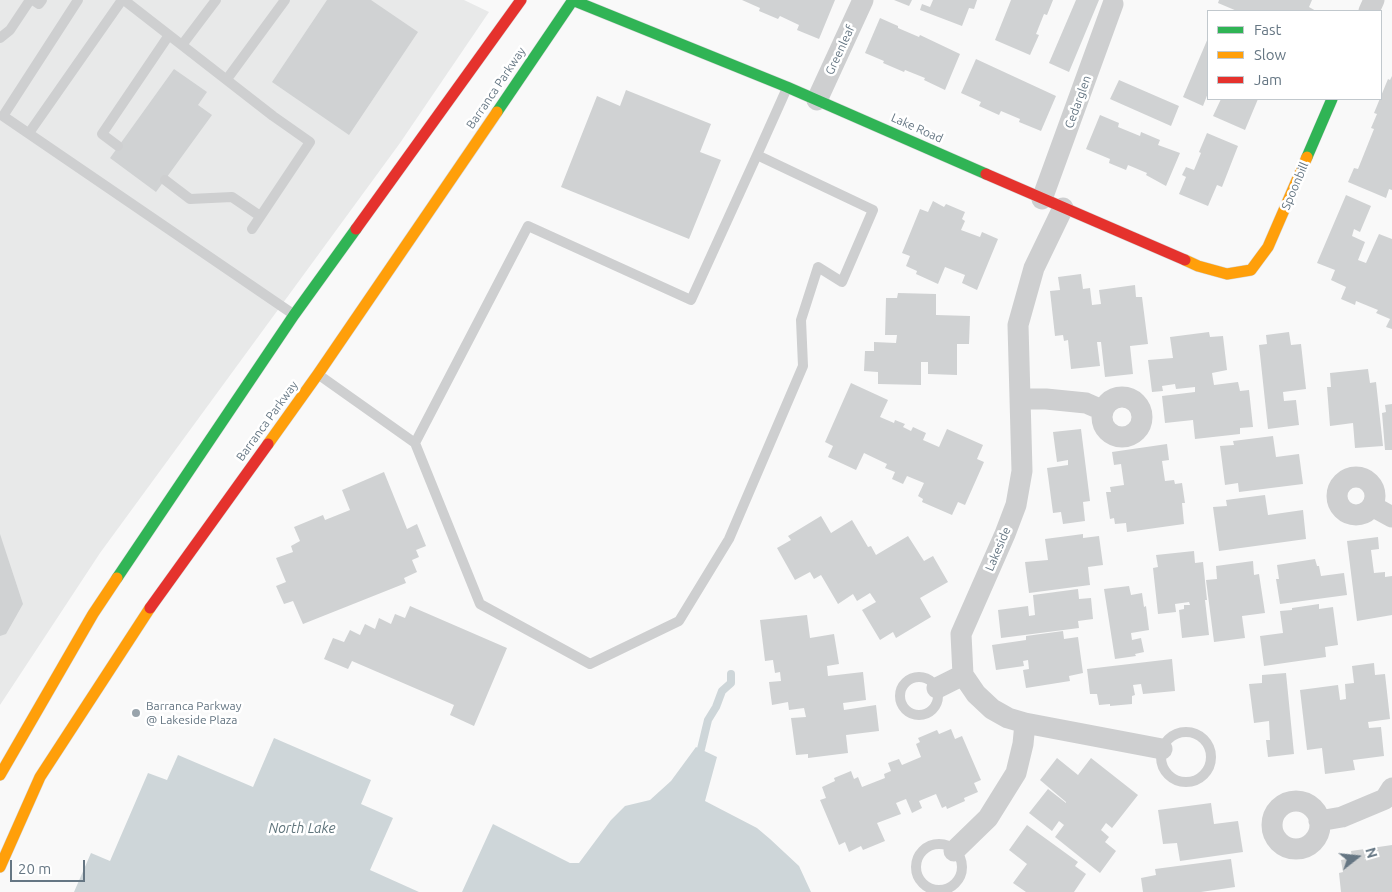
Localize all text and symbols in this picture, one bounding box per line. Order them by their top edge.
legend [1207,10,1382,100]
text: Fast [1254,21,1281,38]
street label: Greenleaf [822,23,858,77]
street label: Barranca Parkway [463,44,529,132]
text: Slow [1254,46,1286,63]
text: Jam [1254,71,1282,88]
street label: Cedarglen [1062,74,1094,130]
street label: Lake Road [889,110,945,146]
street label: Spoonbill [1279,160,1311,212]
street label: Barranca Parkway [233,378,301,464]
street label: Lakeside [982,525,1014,573]
place label: Barranca Parkway @ Lakeside Plaza [146,699,241,727]
marker: Barranca Parkway @ Lakeside Plaza [130,707,142,719]
water label: North Lake [269,820,335,836]
north arrow [1332,832,1382,882]
text: N [1362,846,1381,860]
scale bar [12,850,88,882]
text: 20 m [18,860,51,877]

